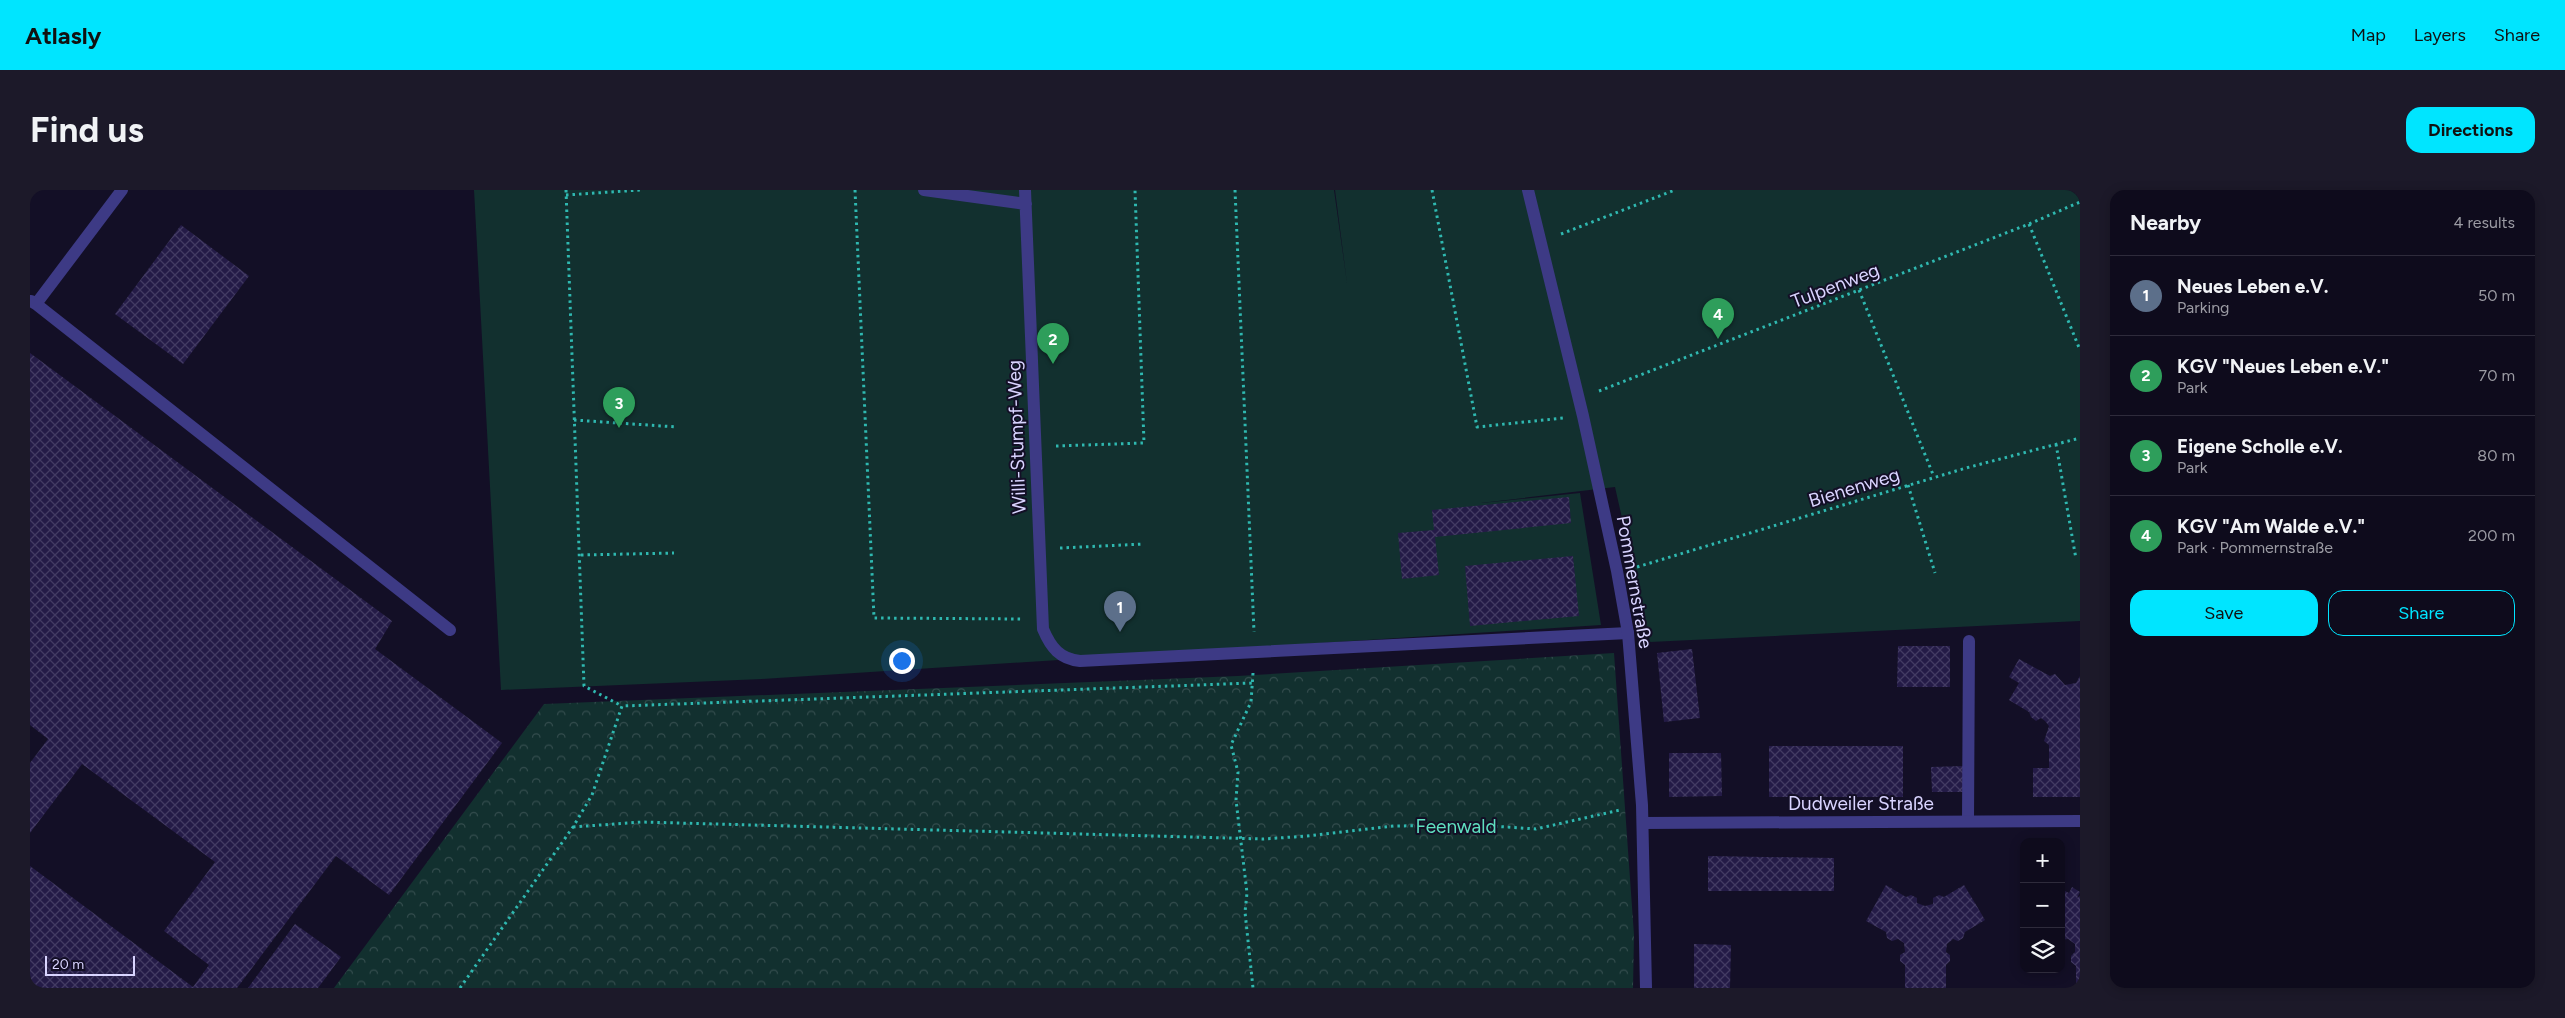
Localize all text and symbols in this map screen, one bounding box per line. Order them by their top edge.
text: Atlasly [25,21,101,50]
text: Map [2351,24,2386,46]
text: Layers [2414,24,2466,46]
text: Share [2494,24,2540,46]
button: Directions [2406,107,2535,153]
text: Find us [30,109,144,151]
text: Nearby [2130,210,2201,235]
text: 4 results [2454,213,2515,232]
street label: Tulpenweg [1788,258,1883,313]
text: Neues Leben e.V. [2177,275,2328,298]
text: 1 [2143,286,2149,305]
text: 50 m [2478,286,2515,305]
pin: 4 [1702,298,1734,339]
text: Parking [2177,298,2229,317]
pin: 2 [1037,323,1069,364]
text: KGV "Neues Leben e.V." [2177,355,2389,378]
street label: Willi-Stumpf-Weg [1002,360,1031,514]
text: 2 [2141,366,2151,385]
text: 70 m [2479,366,2515,385]
text: Park [2177,378,2207,397]
pin: 3 [603,387,635,428]
text: Eigene Scholle e.V. [2177,435,2343,458]
text: 3 [2142,446,2150,465]
text: 80 m [2477,446,2515,465]
text: Park [2177,458,2207,477]
street label: Bienenweg [1806,463,1902,512]
street label: Pommernstraße [1611,514,1658,650]
text: KGV "Am Walde e.V." [2177,515,2365,538]
text: 4 [2141,526,2151,545]
text: 200 m [2468,526,2515,545]
text: Park · Pommernstraße [2177,538,2333,557]
button: Save [2130,590,2318,636]
button: Share [2328,590,2515,636]
pin: 1 [1104,591,1136,632]
your location [889,648,915,674]
street label: Dudweiler Straße [1788,792,1934,815]
park label: Feenwald [1415,815,1497,838]
map controls [2020,838,2065,973]
button: + [2020,838,2065,883]
button: − [2020,883,2065,928]
button: layers [2020,928,2065,973]
scale bar [45,953,135,976]
text: 20 m [52,956,84,973]

